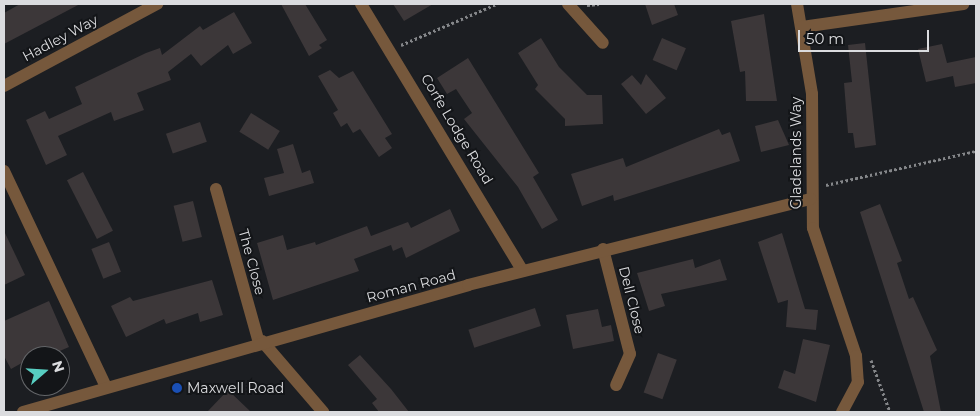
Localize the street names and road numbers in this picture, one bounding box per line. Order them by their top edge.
street label: Hadley Way [19,11,101,65]
street label: Corfe Lodge Road [417,71,497,187]
street label: Gladelands Way [788,97,804,209]
street label: The Close [235,227,269,297]
street label: Dell Close [616,265,648,335]
street label: Roman Road [365,266,457,306]

